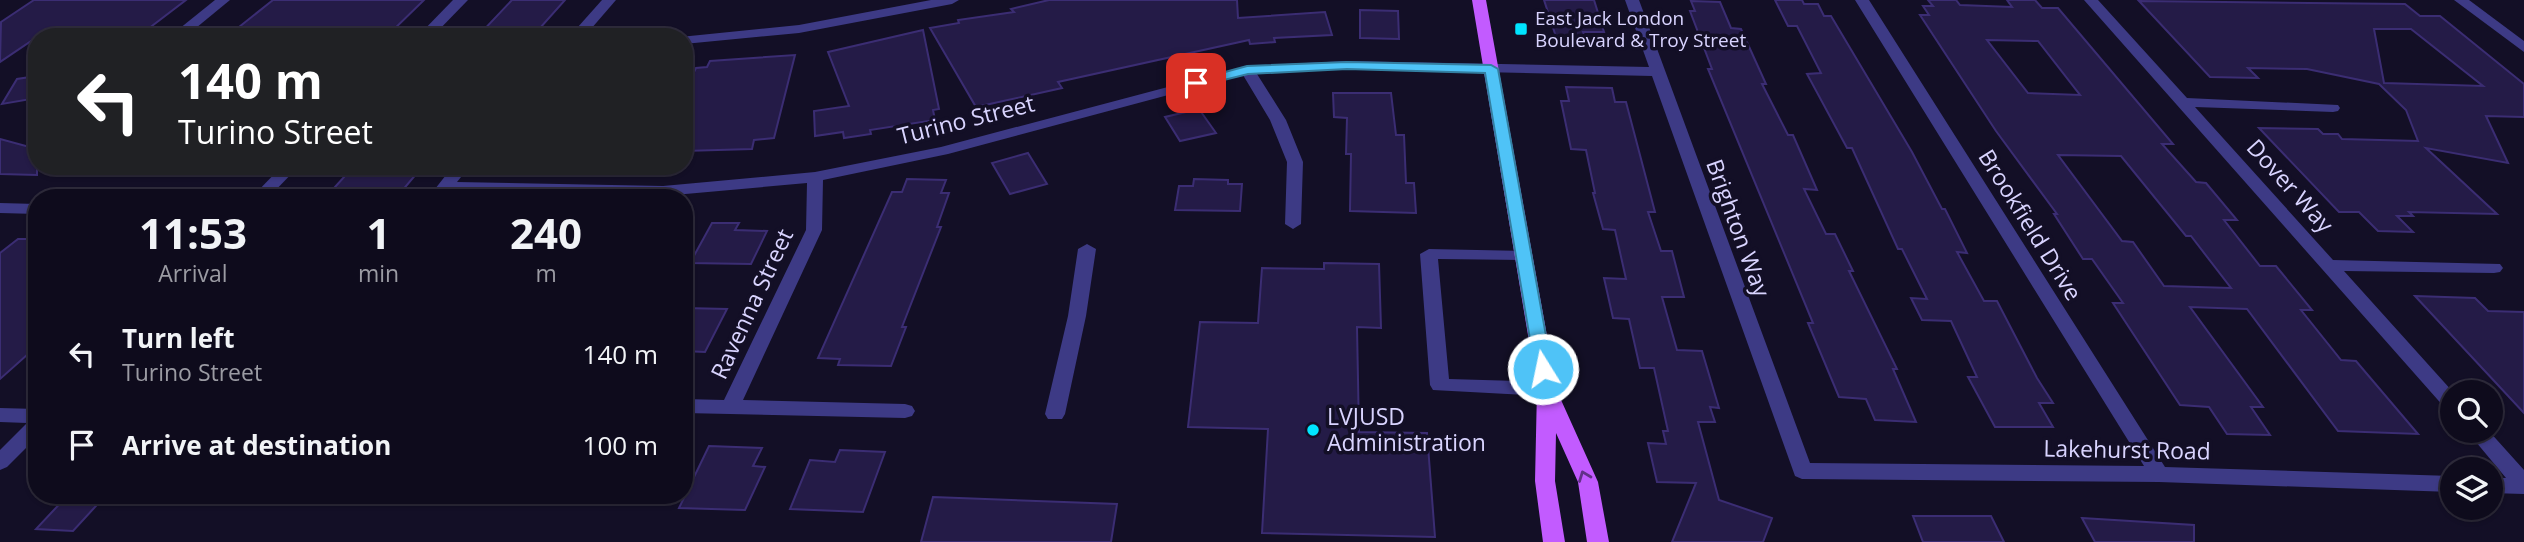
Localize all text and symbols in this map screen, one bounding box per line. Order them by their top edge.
place label: East Jack London Boulevard & Troy Street [1535,5,1746,53]
marker: East Jack London Boulevard & Troy Street [1513,21,1529,37]
text: 140 m [178,47,323,113]
pin [1166,53,1226,113]
icon: left [63,56,154,147]
icon: arrive [1177,64,1215,102]
street label: Turino Street [894,87,1038,152]
text: Turino Street [178,110,373,153]
street label: Dover Way [2240,132,2342,239]
street label: Brookfield Drive [1972,143,2090,306]
street label: Brighton Way [1699,154,1779,301]
text: 11:53 [139,204,247,261]
text: 1 [366,204,391,261]
text: 240 [510,204,582,261]
street label: Ravenna Street [702,223,800,384]
text: Arrival [158,257,228,289]
text: min [358,257,399,289]
text: m [535,257,557,289]
text: Turn left [122,320,234,356]
position arrow [1506,332,1580,406]
icon: left [63,335,101,373]
text: 140 m [583,336,658,372]
text: Turino Street [122,356,262,388]
map controls [2440,380,2503,520]
button: search [2440,380,2503,443]
place label: LVJUSD Administration [1327,400,1486,458]
marker: LVJUSD Administration [1305,422,1321,438]
icon: arrive [63,426,101,464]
text: Arrive at destination [122,427,391,463]
text: 100 m [583,427,658,463]
street label: Lakehurst Road [2043,432,2211,466]
button: layers [2440,457,2503,520]
one-way arrow [1579,470,1593,482]

